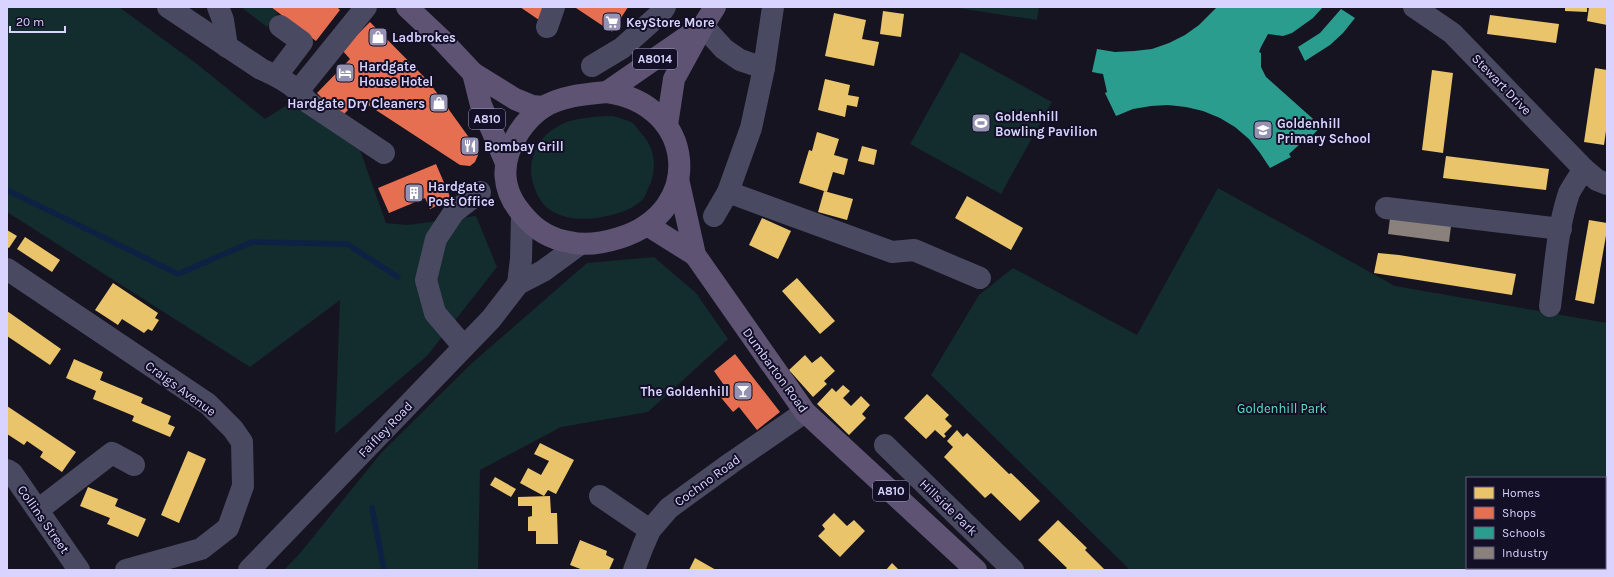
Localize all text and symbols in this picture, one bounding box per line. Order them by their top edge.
scale bar [10,8,65,34]
supermarket icon: KeyStore More [601,11,623,33]
text: 20 m [16,15,44,29]
place label: KeyStore More [626,15,715,30]
shop icon: Ladbrokes [367,26,389,48]
place label: Ladbrokes [392,30,456,45]
road number: A8014 [633,49,677,69]
street label: Stewart Drive [1469,51,1535,118]
place label: Hardgate House Hotel [359,59,433,89]
hotel icon: Hardgate House Hotel [334,62,356,84]
shop icon: Hardgate Dry Cleaners [428,92,450,114]
place label: Hardgate Dry Cleaners [287,96,425,111]
road number: A810 [469,109,505,129]
place label: Goldenhill Bowling Pavilion [995,109,1098,139]
sports icon: Goldenhill Bowling Pavilion [970,112,992,134]
place label: Goldenhill Primary School [1277,116,1371,146]
school or university icon: Goldenhill Primary School [1252,119,1274,141]
restaurant icon: Bombay Grill [459,135,481,157]
place label: Bombay Grill [484,139,564,154]
place label: Hardgate Post Office [428,179,495,209]
building icon: Hardgate Post Office [403,182,425,204]
street label: Dumbarton Road [740,325,811,416]
street label: Craigs Avenue [142,358,219,419]
bar icon: The Goldenhill [732,380,754,402]
place label: The Goldenhill [640,384,729,399]
street label: Faifley Road [355,398,416,460]
park label: Goldenhill Park [1237,401,1327,416]
street label: Cochno Road [671,452,743,509]
street label: Hillside Park [917,476,981,539]
legend [1466,477,1606,569]
road number: A810 [873,481,909,501]
street label: Collins Street [15,482,73,556]
text: Homes [1502,486,1540,500]
text: Shops [1502,506,1536,520]
text: Schools [1502,526,1545,540]
text: Industry [1502,546,1548,560]

